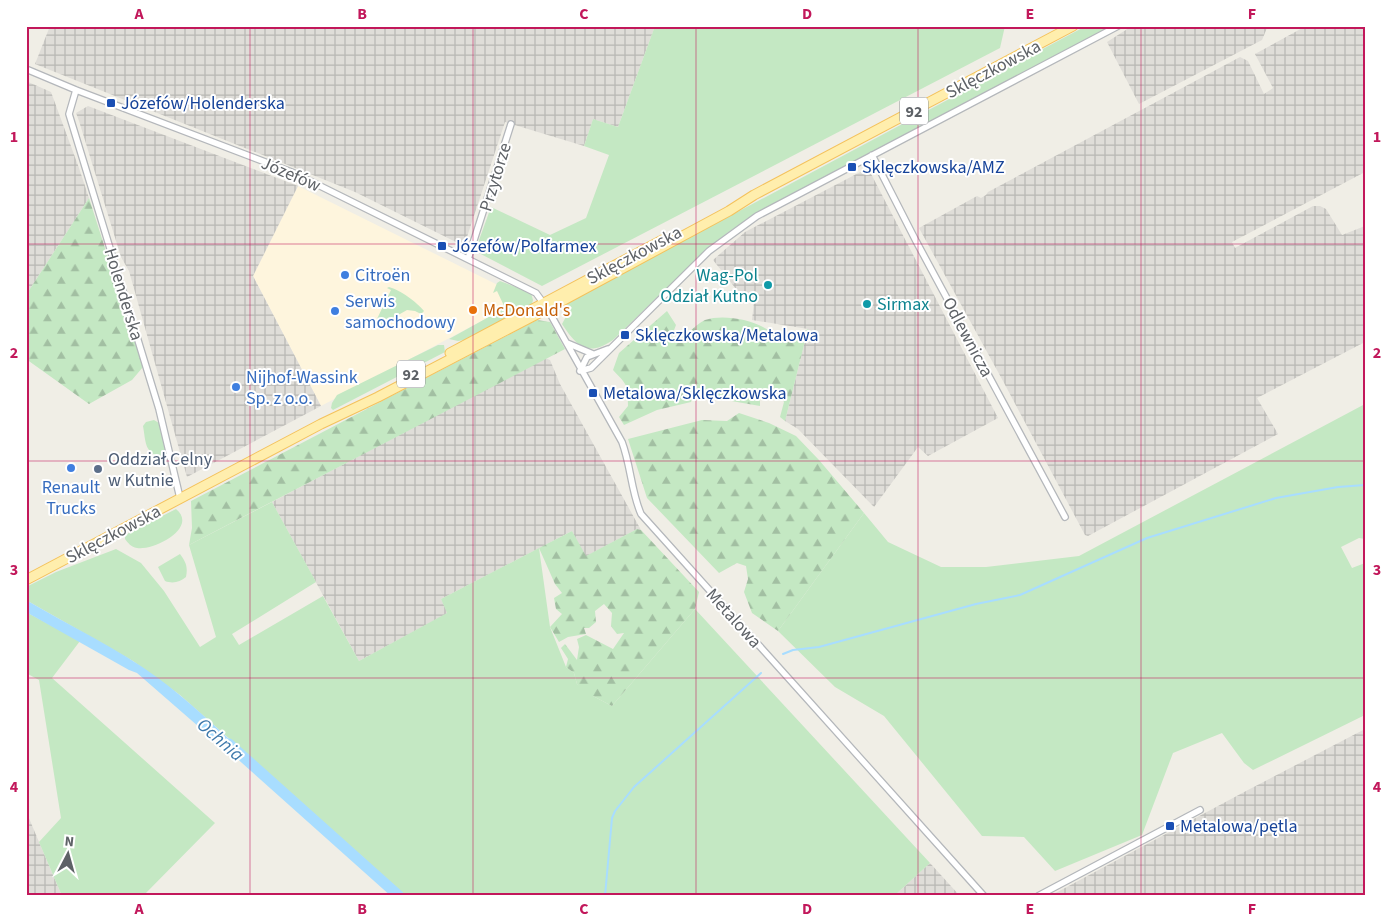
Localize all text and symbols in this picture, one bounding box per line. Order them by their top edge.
text: A [133,3,144,25]
text: B [357,3,367,25]
text: C [579,3,589,25]
text: D [802,3,812,25]
text: E [1026,3,1034,25]
text: F [1248,3,1256,25]
street label: Sklęczkowska [941,34,1045,105]
place label: Józefów/Holenderska [121,91,285,116]
marker: Józefów/Holenderska [105,97,117,109]
road number: 92 [900,98,928,124]
text: 1 [10,126,18,148]
text: 1 [1373,126,1381,148]
street label: Przytorze [473,140,518,215]
street label: Józefów [257,151,324,198]
place label: Sklęczkowska/AMZ [862,155,1005,180]
marker: Sklęczkowska/AMZ [846,161,858,173]
street label: Sklęczkowska [582,220,686,291]
place label: Józefów/Polfarmex [452,234,597,259]
marker: Józefów/Polfarmex [436,240,448,252]
street label: Holenderska [98,245,149,343]
place label: Citroën [355,263,410,288]
place label: Wag-Pol Odział Kutno [660,263,758,309]
marker: Citroën [339,269,351,281]
marker: Wag-Pol Odział Kutno [762,279,774,291]
place label: Serwis samochodowy [345,289,456,335]
place label: Sirmax [877,292,929,317]
street label: Odlewnicza [936,293,999,382]
place label: McDonald's [483,298,570,323]
marker: Sirmax [861,298,873,310]
marker: McDonald's [467,304,479,316]
marker: Serwis samochodowy [329,305,341,317]
place label: Sklęczkowska/Metalowa [635,323,818,348]
marker: Sklęczkowska/Metalowa [619,329,631,341]
text: 2 [10,342,18,364]
text: 2 [1373,342,1381,364]
road number: 92 [397,360,425,388]
place label: Nijhof-Wassink Sp. z o.o. [246,365,358,411]
marker: Nijhof-Wassink Sp. z o.o. [230,381,242,393]
place label: Metalowa/Sklęczkowska [603,381,786,406]
marker: Metalowa/Sklęczkowska [587,387,599,399]
place label: Oddział Celny w Kutnie [108,447,213,493]
marker: Renault Trucks [65,462,77,474]
marker: Oddział Celny w Kutnie [92,463,104,475]
place label: Renault Trucks [42,475,100,521]
street label: Sklęczkowska [61,499,165,570]
text: 3 [10,559,18,581]
text: 3 [1373,559,1381,581]
street label: Metalowa [700,583,767,654]
water label: Ochnia [190,712,250,768]
text: 4 [10,776,19,798]
text: 4 [1373,776,1382,798]
place label: Metalowa/pętla [1180,814,1298,839]
marker: Metalowa/pętla [1164,820,1176,832]
north arrow [42,830,92,880]
text: N [64,832,75,852]
text: A [133,898,144,920]
text: B [357,898,367,920]
text: C [579,898,589,920]
text: D [802,898,812,920]
text: E [1026,898,1034,920]
text: F [1248,898,1256,920]

